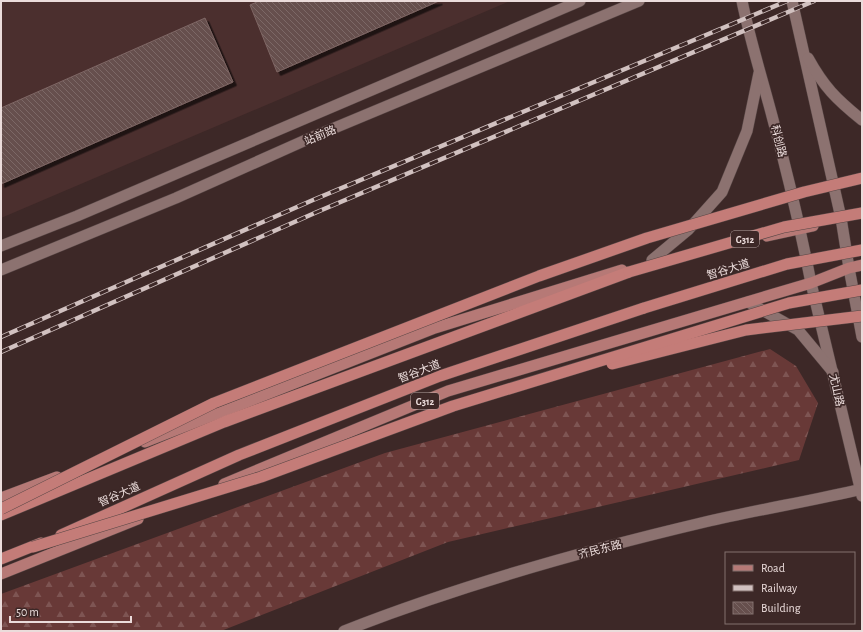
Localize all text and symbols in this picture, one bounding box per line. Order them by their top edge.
street label: 站前路 [302,123,338,147]
street label: 科创路 [769,124,789,158]
road number: G312 [731,231,759,247]
street label: 智谷大道 [705,257,751,281]
street label: 智谷大道 [396,358,442,384]
street label: 尤山路 [827,373,847,407]
road number: G312 [411,393,439,409]
street label: 智谷大道 [96,480,142,508]
street label: 齐民东路 [577,538,623,560]
legend [725,552,855,624]
text: Road [761,562,785,574]
text: Railway [761,582,797,595]
scale bar [10,598,131,624]
text: Building [761,602,801,614]
text: 50 m [16,606,39,618]

